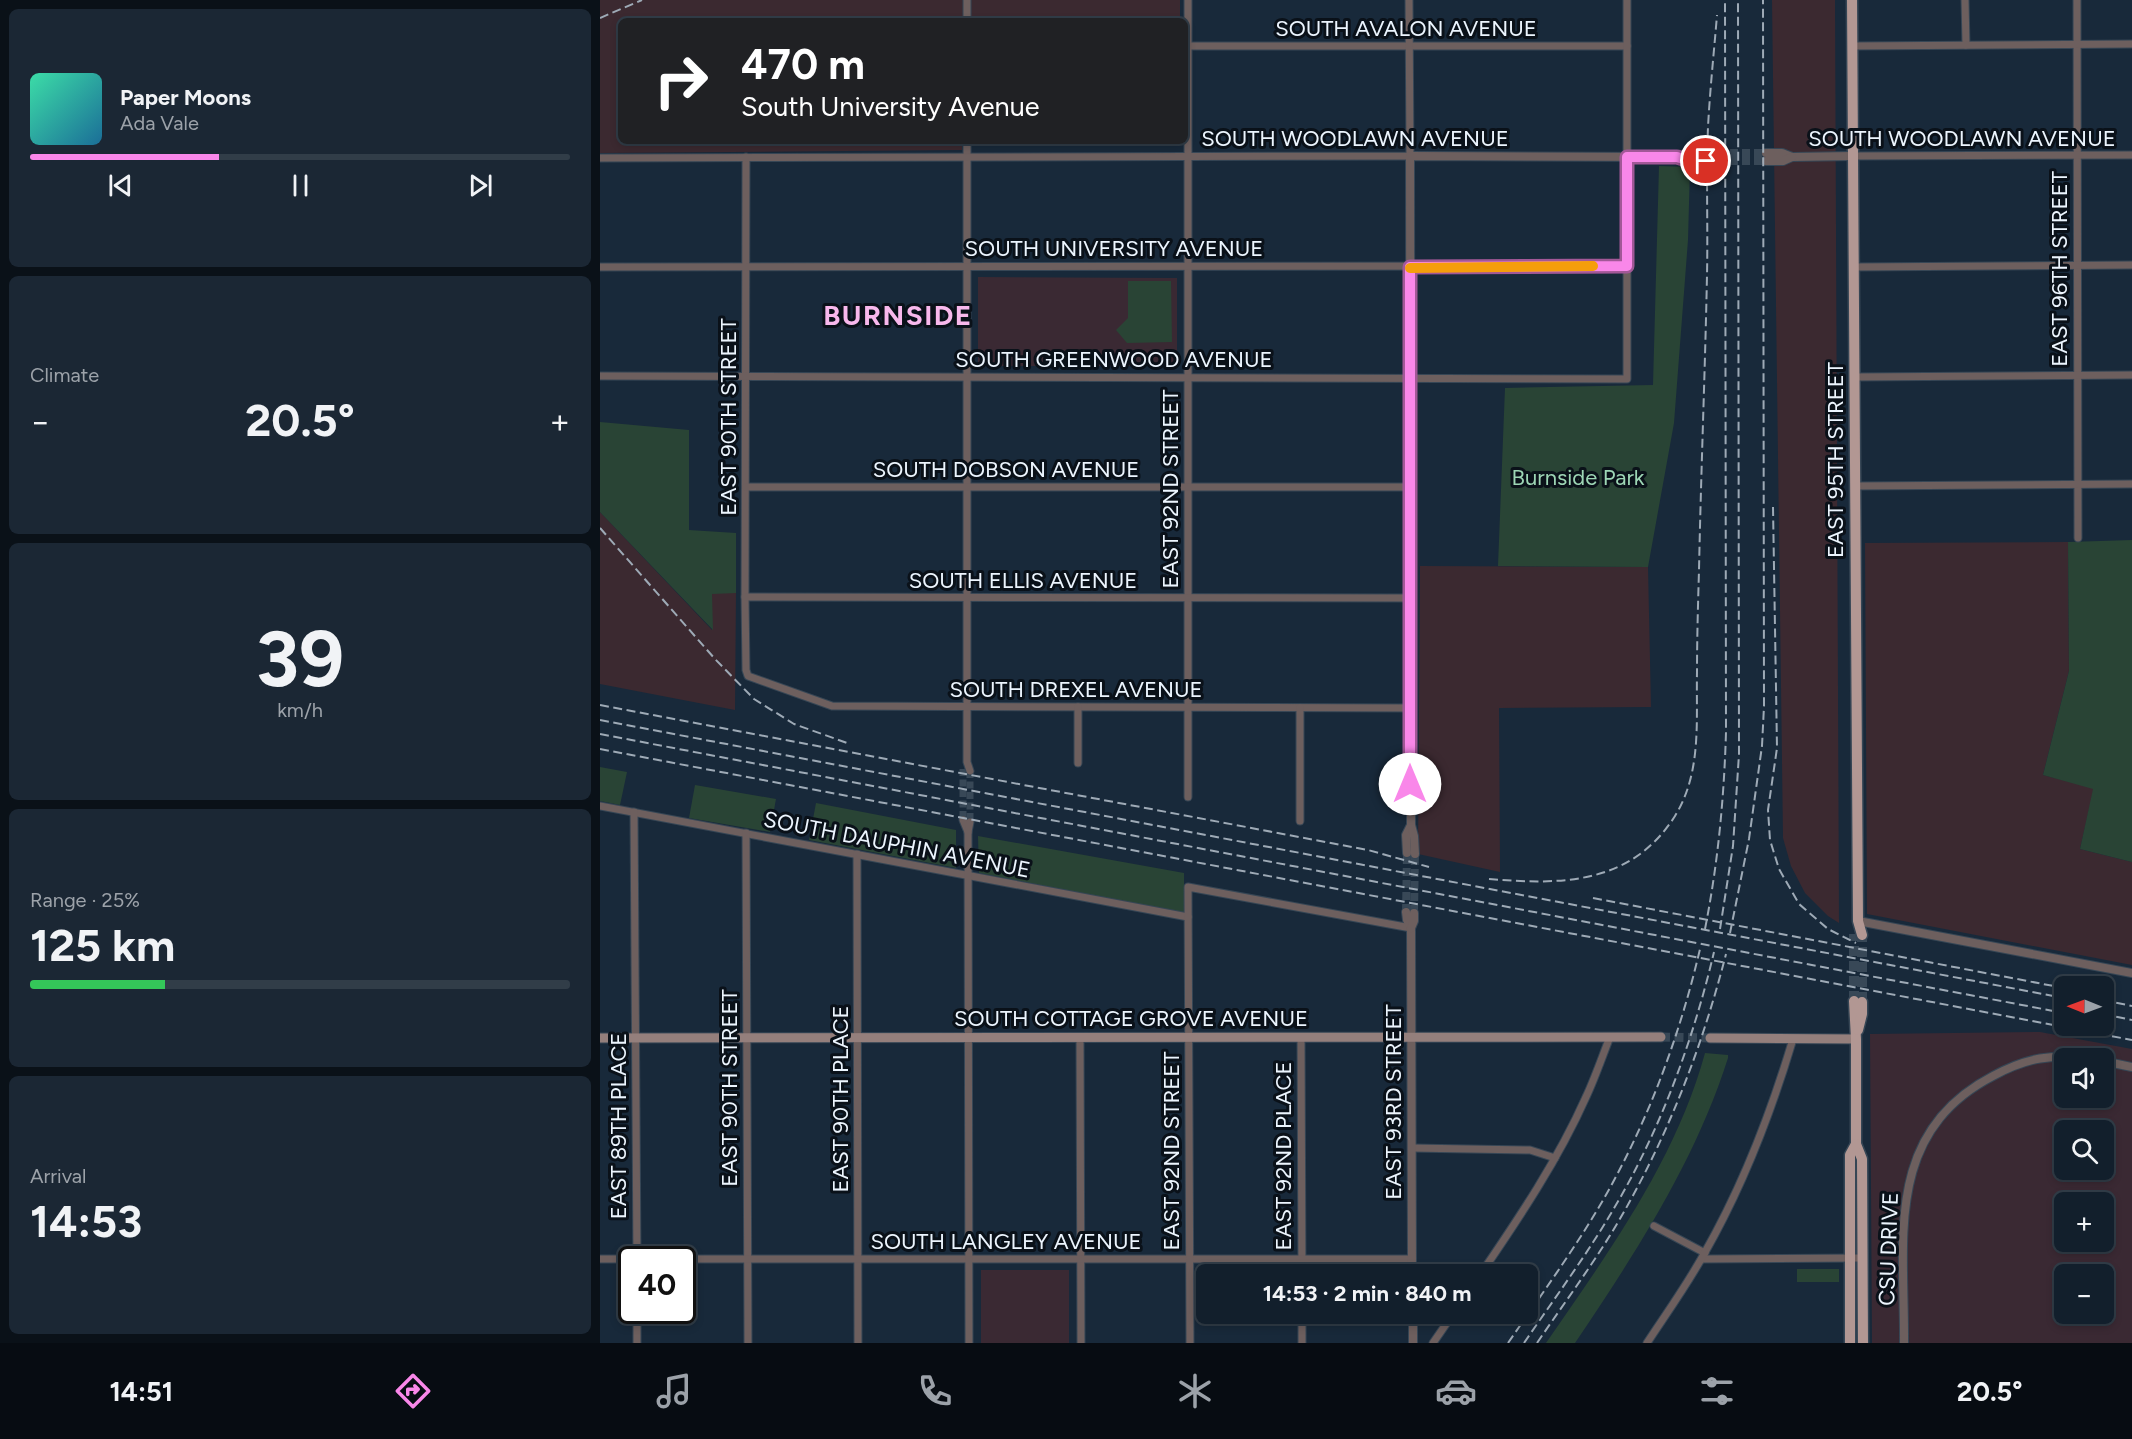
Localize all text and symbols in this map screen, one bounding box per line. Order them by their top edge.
street label: SOUTH AVALON AVENUE [1275,15,1537,42]
text: 470 m [741,39,865,90]
icon: right [642,42,720,120]
text: Paper Moons [120,84,251,111]
text: South University Avenue [741,90,1040,123]
text: Ada Vale [120,111,199,135]
street label: SOUTH WOODLAWN AVENUE [1201,125,1509,152]
street label: SOUTH WOODLAWN AVENUE [1808,125,2116,152]
pin [1680,135,1731,186]
icon: arrive [1689,144,1722,177]
icon: previous [104,169,137,202]
icon: pause [284,169,317,202]
icon: next [464,169,497,202]
street label: EAST 96TH STREET [2046,171,2073,367]
street label: SOUTH UNIVERSITY AVENUE [965,235,1263,262]
district label: BURNSIDE [823,298,973,332]
street label: EAST 90TH STREET [715,318,742,516]
street label: SOUTH GREENWOOD AVENUE [955,346,1273,373]
street label: EAST 95TH STREET [1822,362,1849,558]
text: Climate [30,363,99,387]
street label: EAST 92ND STREET [1157,390,1184,588]
text: 20.5° [245,393,355,447]
text: − [30,402,51,441]
text: + [549,402,570,441]
street label: SOUTH DOBSON AVENUE [873,456,1139,483]
park label: Burnside Park [1512,464,1645,491]
street label: SOUTH ELLIS AVENUE [909,567,1137,594]
text: 39 [256,612,344,706]
street label: SOUTH DREXEL AVENUE [949,676,1203,703]
text: km/h [277,698,323,722]
position arrow [1378,752,1442,816]
street label: SOUTH DAUPHIN AVENUE [761,805,1033,884]
text: Range · 25% [30,888,140,912]
text: 125 km [30,918,175,972]
north arrow [2054,976,2114,1036]
map controls [2054,976,2114,1324]
street label: EAST 90TH STREET [716,989,743,1187]
street label: EAST 93RD STREET [1380,1004,1407,1200]
street label: EAST 90TH PLACE [827,1005,854,1193]
street label: SOUTH COTTAGE GROVE AVENUE [954,1005,1308,1032]
street label: EAST 89TH PLACE [605,1033,632,1219]
button: sound [2054,1048,2114,1108]
street label: EAST 92ND STREET [1158,1052,1185,1250]
street label: EAST 92ND PLACE [1270,1062,1297,1250]
button: search [2054,1120,2114,1180]
text: Arrival [30,1164,86,1188]
street label: CSU DRIVE [1873,1192,1904,1306]
button: + [2054,1192,2114,1252]
text: 14:53 [30,1194,142,1248]
street label: SOUTH LANGLEY AVENUE [870,1228,1142,1255]
speed limit sign: 40 [618,1246,696,1324]
button: − [2054,1264,2114,1324]
text: 14:53 · 2 min · 840 m [1263,1280,1471,1307]
icon: directions [392,1370,434,1412]
icon: music [653,1370,695,1412]
icon: phone [914,1370,956,1412]
icon: climate [1174,1370,1216,1412]
icon: car [1435,1370,1477,1412]
icon: filters [1696,1370,1738,1412]
text: 14:51 [109,1375,173,1408]
text: 20.5° [1957,1375,2023,1408]

